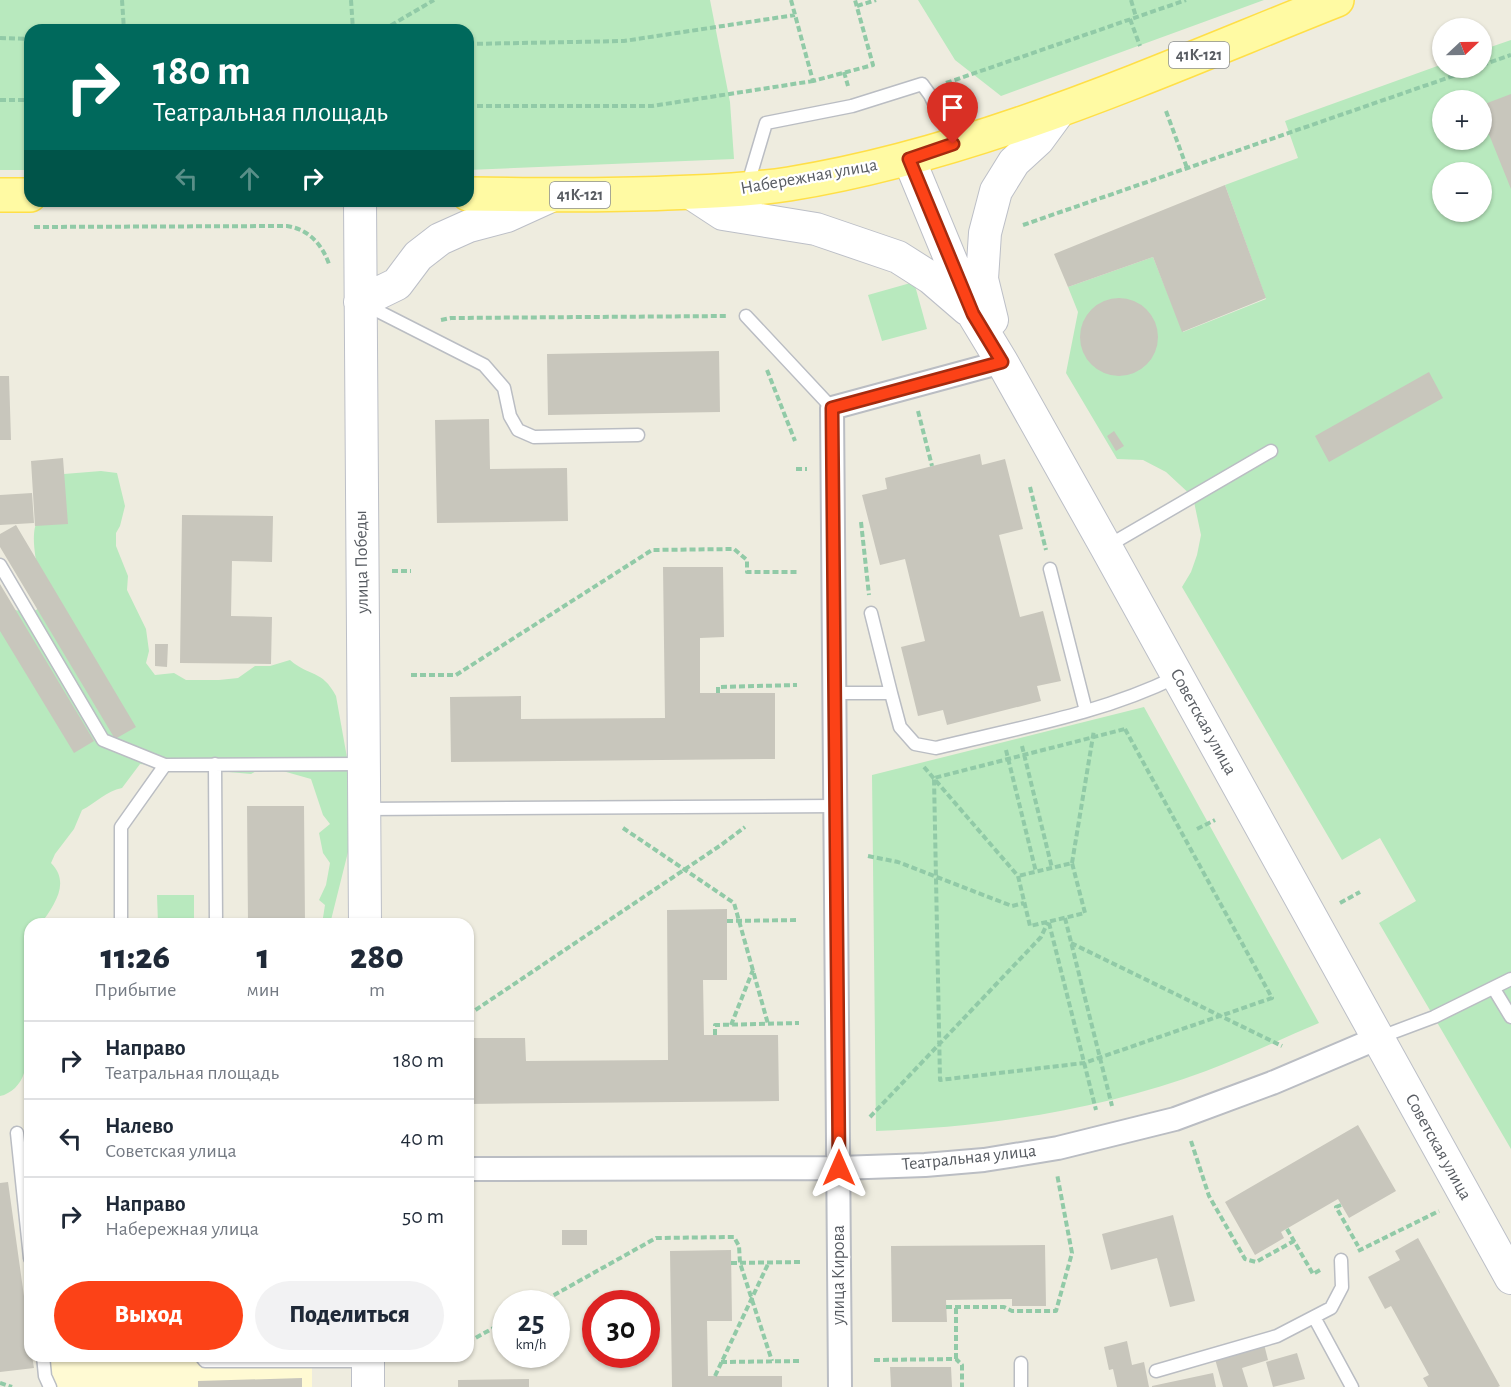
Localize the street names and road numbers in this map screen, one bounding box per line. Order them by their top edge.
road number: 41К-121 [1169,42,1229,68]
street label: Набережная улица [739,155,879,198]
road number: 41К-121 [550,182,610,208]
street label: улица Победы [351,510,372,615]
street label: Советская улица [1166,666,1240,778]
street label: Советская улица [1401,1091,1475,1203]
street label: Театральная улица [901,1142,1037,1174]
street label: улица Кирова [830,1225,848,1326]

